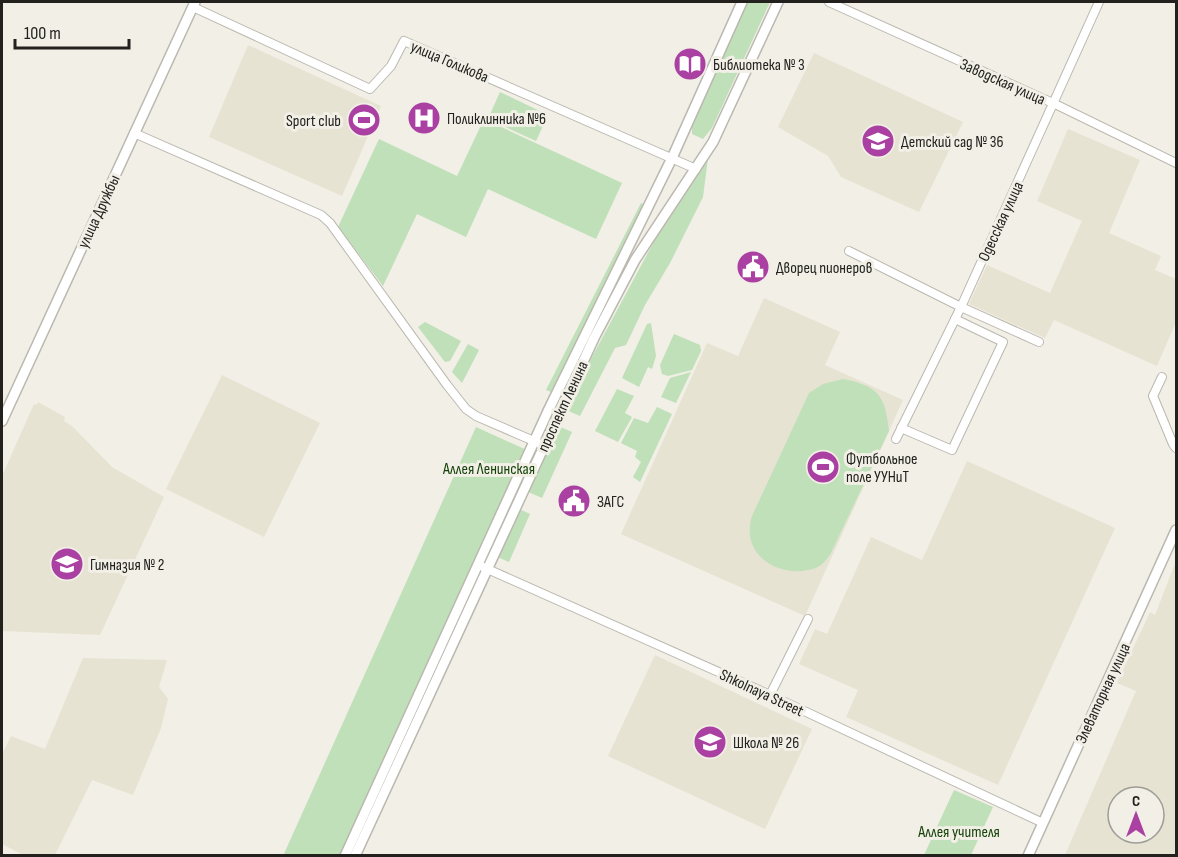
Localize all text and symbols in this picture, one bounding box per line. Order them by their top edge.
scale bar [15,12,129,50]
text: 100 m [24,23,61,44]
street label: улица Голикова [408,37,491,87]
library icon: Библиотека № 3 [672,46,708,82]
street label: Заводская улица [957,55,1048,110]
place label: Библиотека № 3 [713,56,805,75]
hospital icon: Поликлинника №6 [406,100,442,136]
sports icon: Sport club [346,102,382,138]
place label: Поликлинника №6 [447,110,546,129]
place label: Sport club [286,112,341,131]
school or university icon: Детский сад № 36 [860,123,896,159]
place label: Детский сад № 36 [901,133,1004,152]
street label: улица Дружбы [74,172,125,251]
street label: Одесская улица [975,179,1028,265]
public building icon: Дворец пионеров [735,249,771,285]
place label: Дворец пионеров [776,259,872,278]
street label: проспект Ленина [534,358,593,455]
sports icon: Футбольное поле УУНиТ [805,449,841,485]
place label: Футбольное поле УУНиТ [846,450,917,487]
park label: Аллея Ленинская [442,460,535,479]
public building icon: ЗАГС [556,483,592,519]
place label: ЗАГС [597,493,624,512]
school or university icon: Гимназия № 2 [49,546,85,582]
place label: Гимназия № 2 [90,556,164,575]
street label: Элеваторная улица [1072,640,1135,747]
street label: Shkolnaya Street [716,666,806,721]
school or university icon: Школа № 26 [692,724,728,760]
place label: Школа № 26 [733,734,799,753]
north arrow [1106,785,1166,845]
text: С [1132,792,1140,811]
park label: Аллея учителя [917,823,1000,842]

